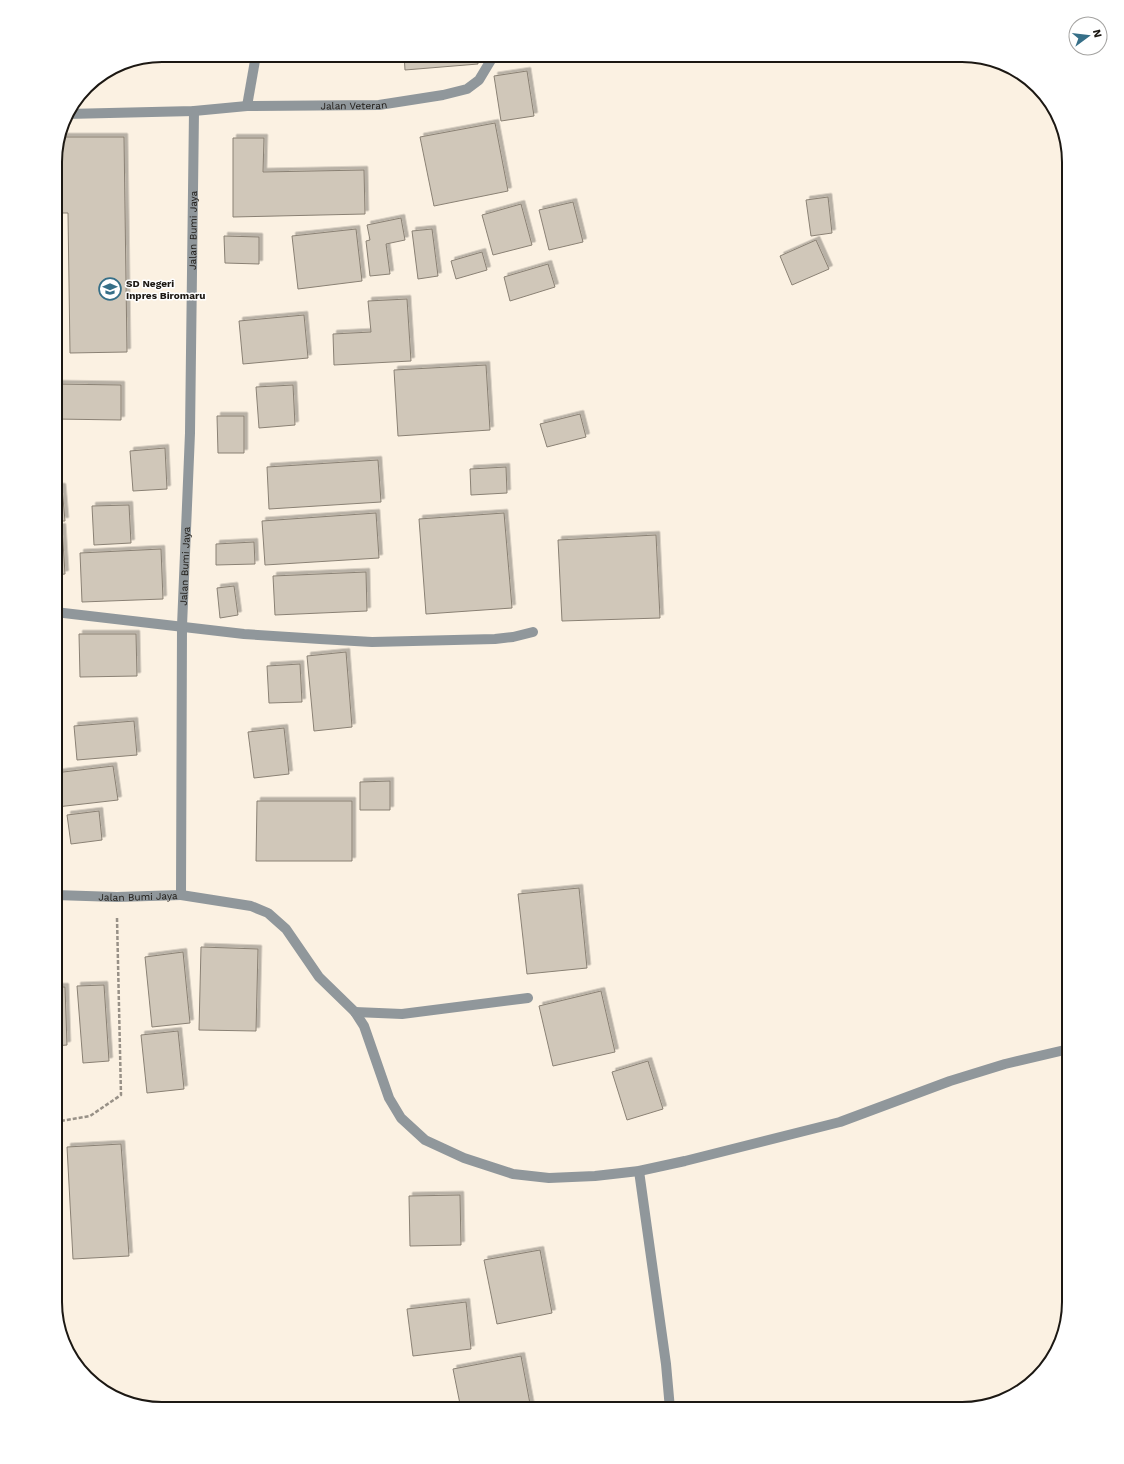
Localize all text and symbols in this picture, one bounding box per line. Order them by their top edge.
north arrow [1068,16,1108,56]
text: N [1090,28,1105,39]
street label: Jalan Veteran [320,98,388,111]
street label: Jalan Bumi Jaya [187,190,199,270]
school or university icon: SD Negeri Inpres Biromaru [97,276,123,302]
place label: SD Negeri Inpres Biromaru [126,278,206,301]
street label: Jalan Bumi Jaya [177,526,192,606]
street label: Jalan Bumi Jaya [98,890,178,903]

